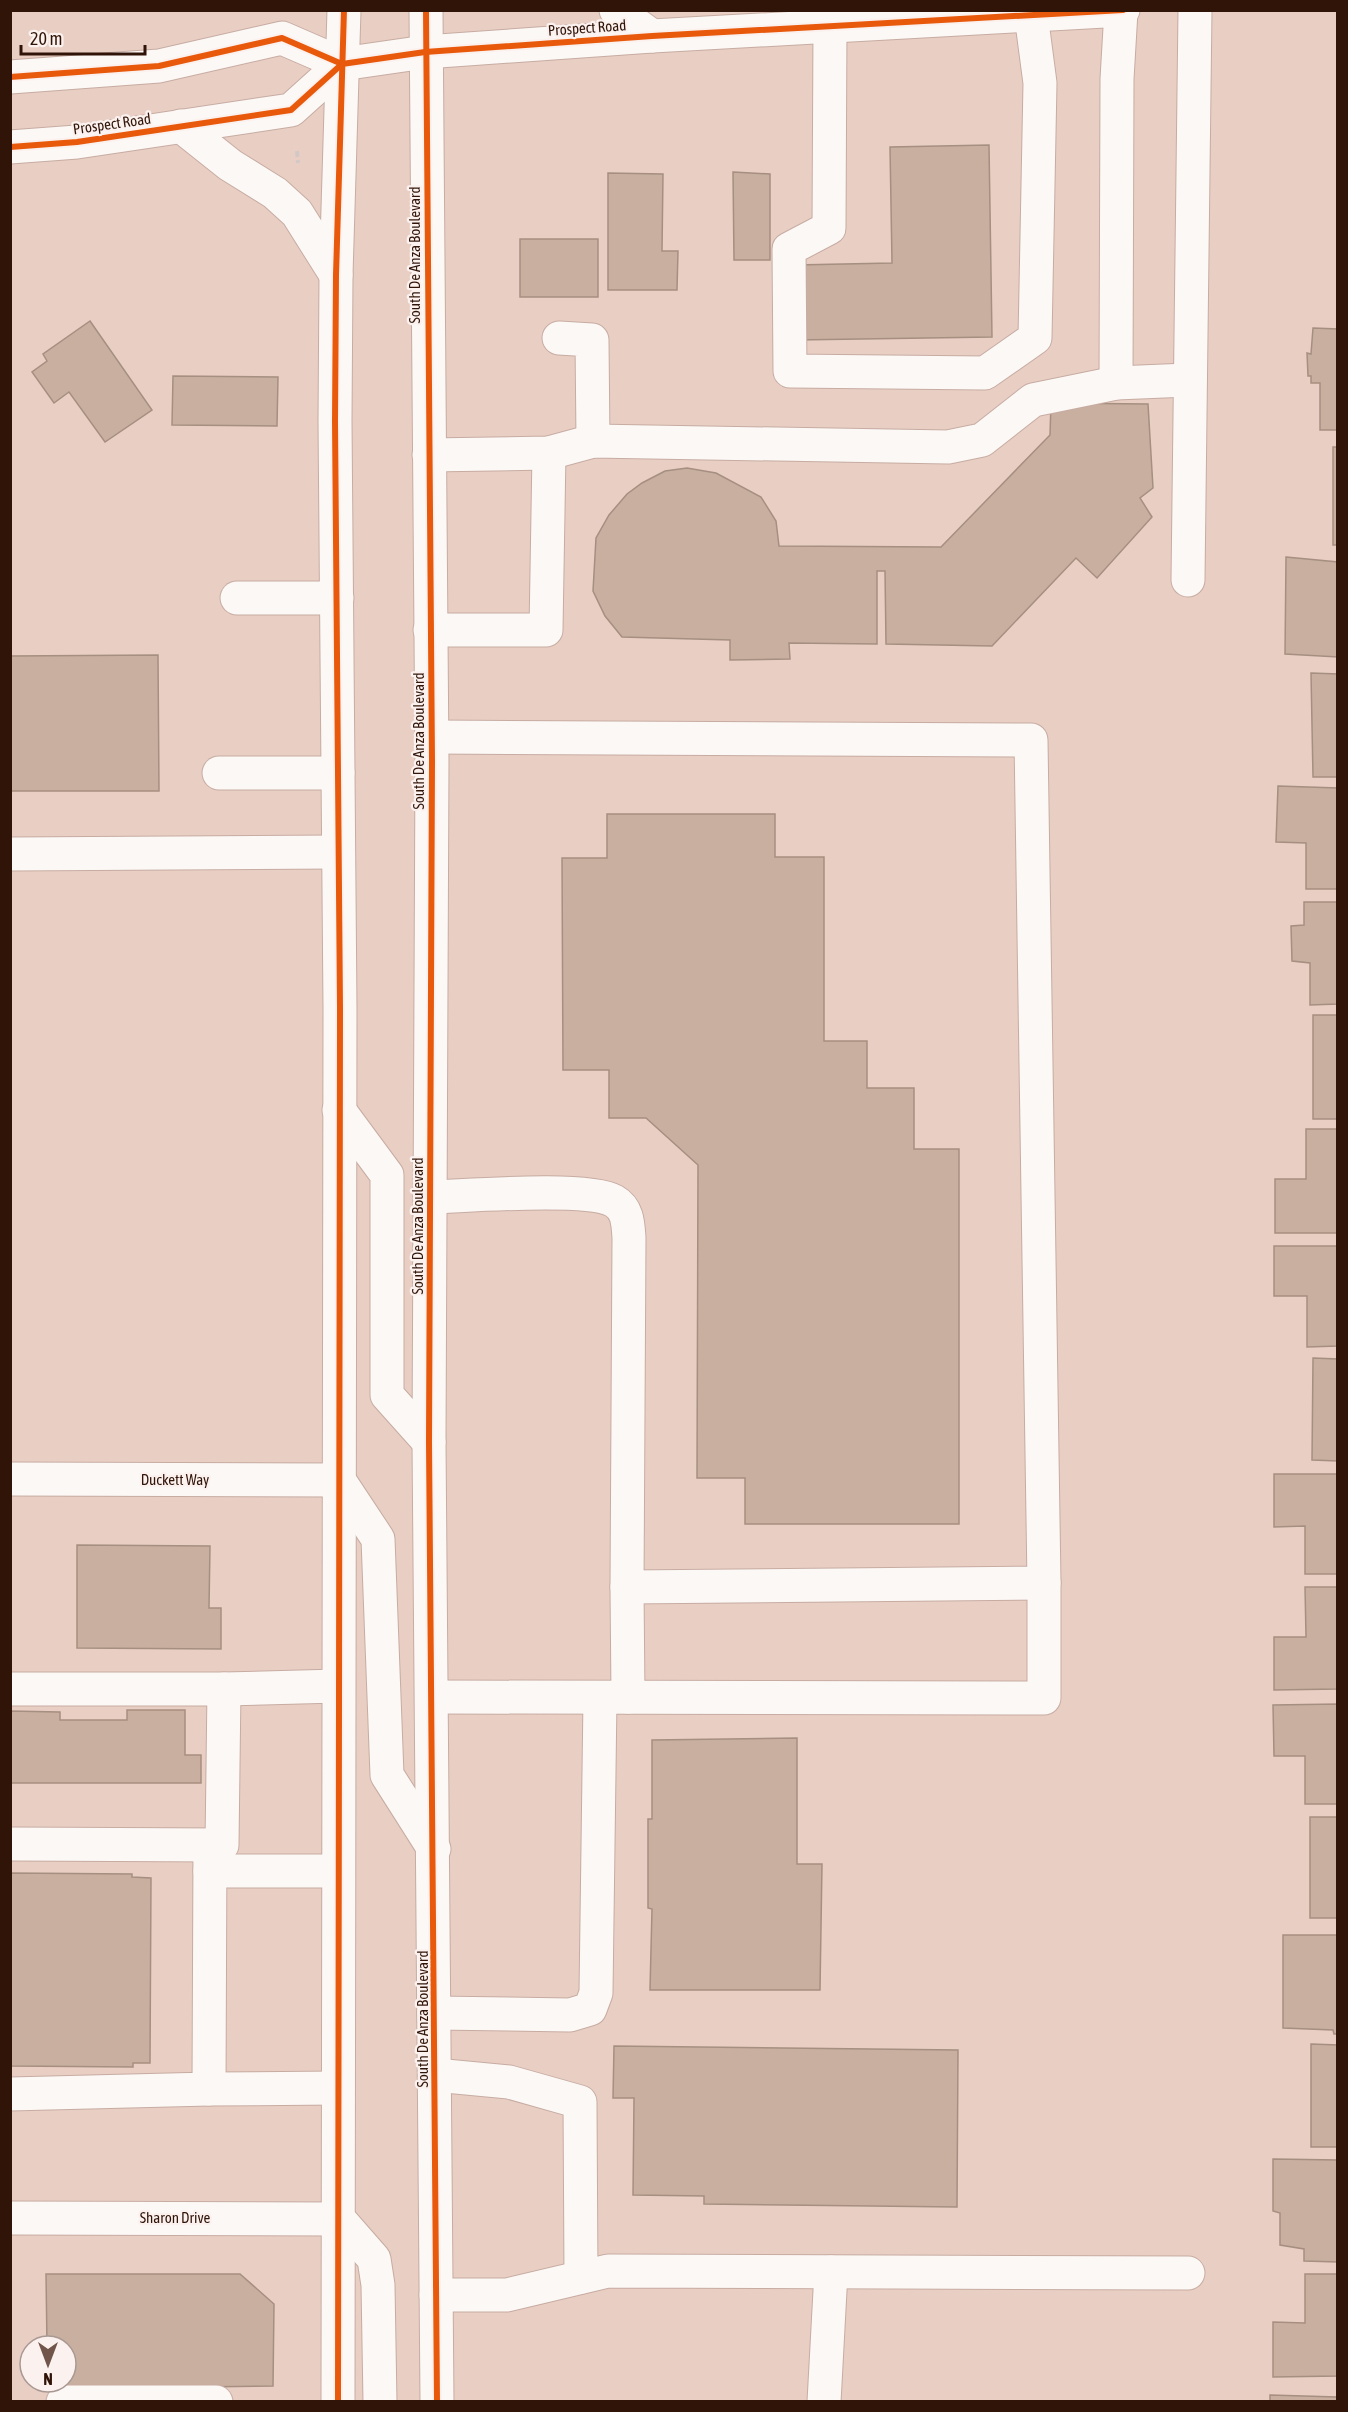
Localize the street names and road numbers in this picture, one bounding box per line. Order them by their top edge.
street label: Prospect Road [547,16,627,39]
street label: Prospect Road [72,110,152,137]
street label: South De Anza Boulevard [406,187,423,324]
street label: South De Anza Boulevard [410,673,427,810]
street label: South De Anza Boulevard [409,1158,426,1295]
street label: Duckett Way [141,1471,209,1488]
street label: South De Anza Boulevard [414,1951,431,2088]
street label: Sharon Drive [140,2209,210,2226]

